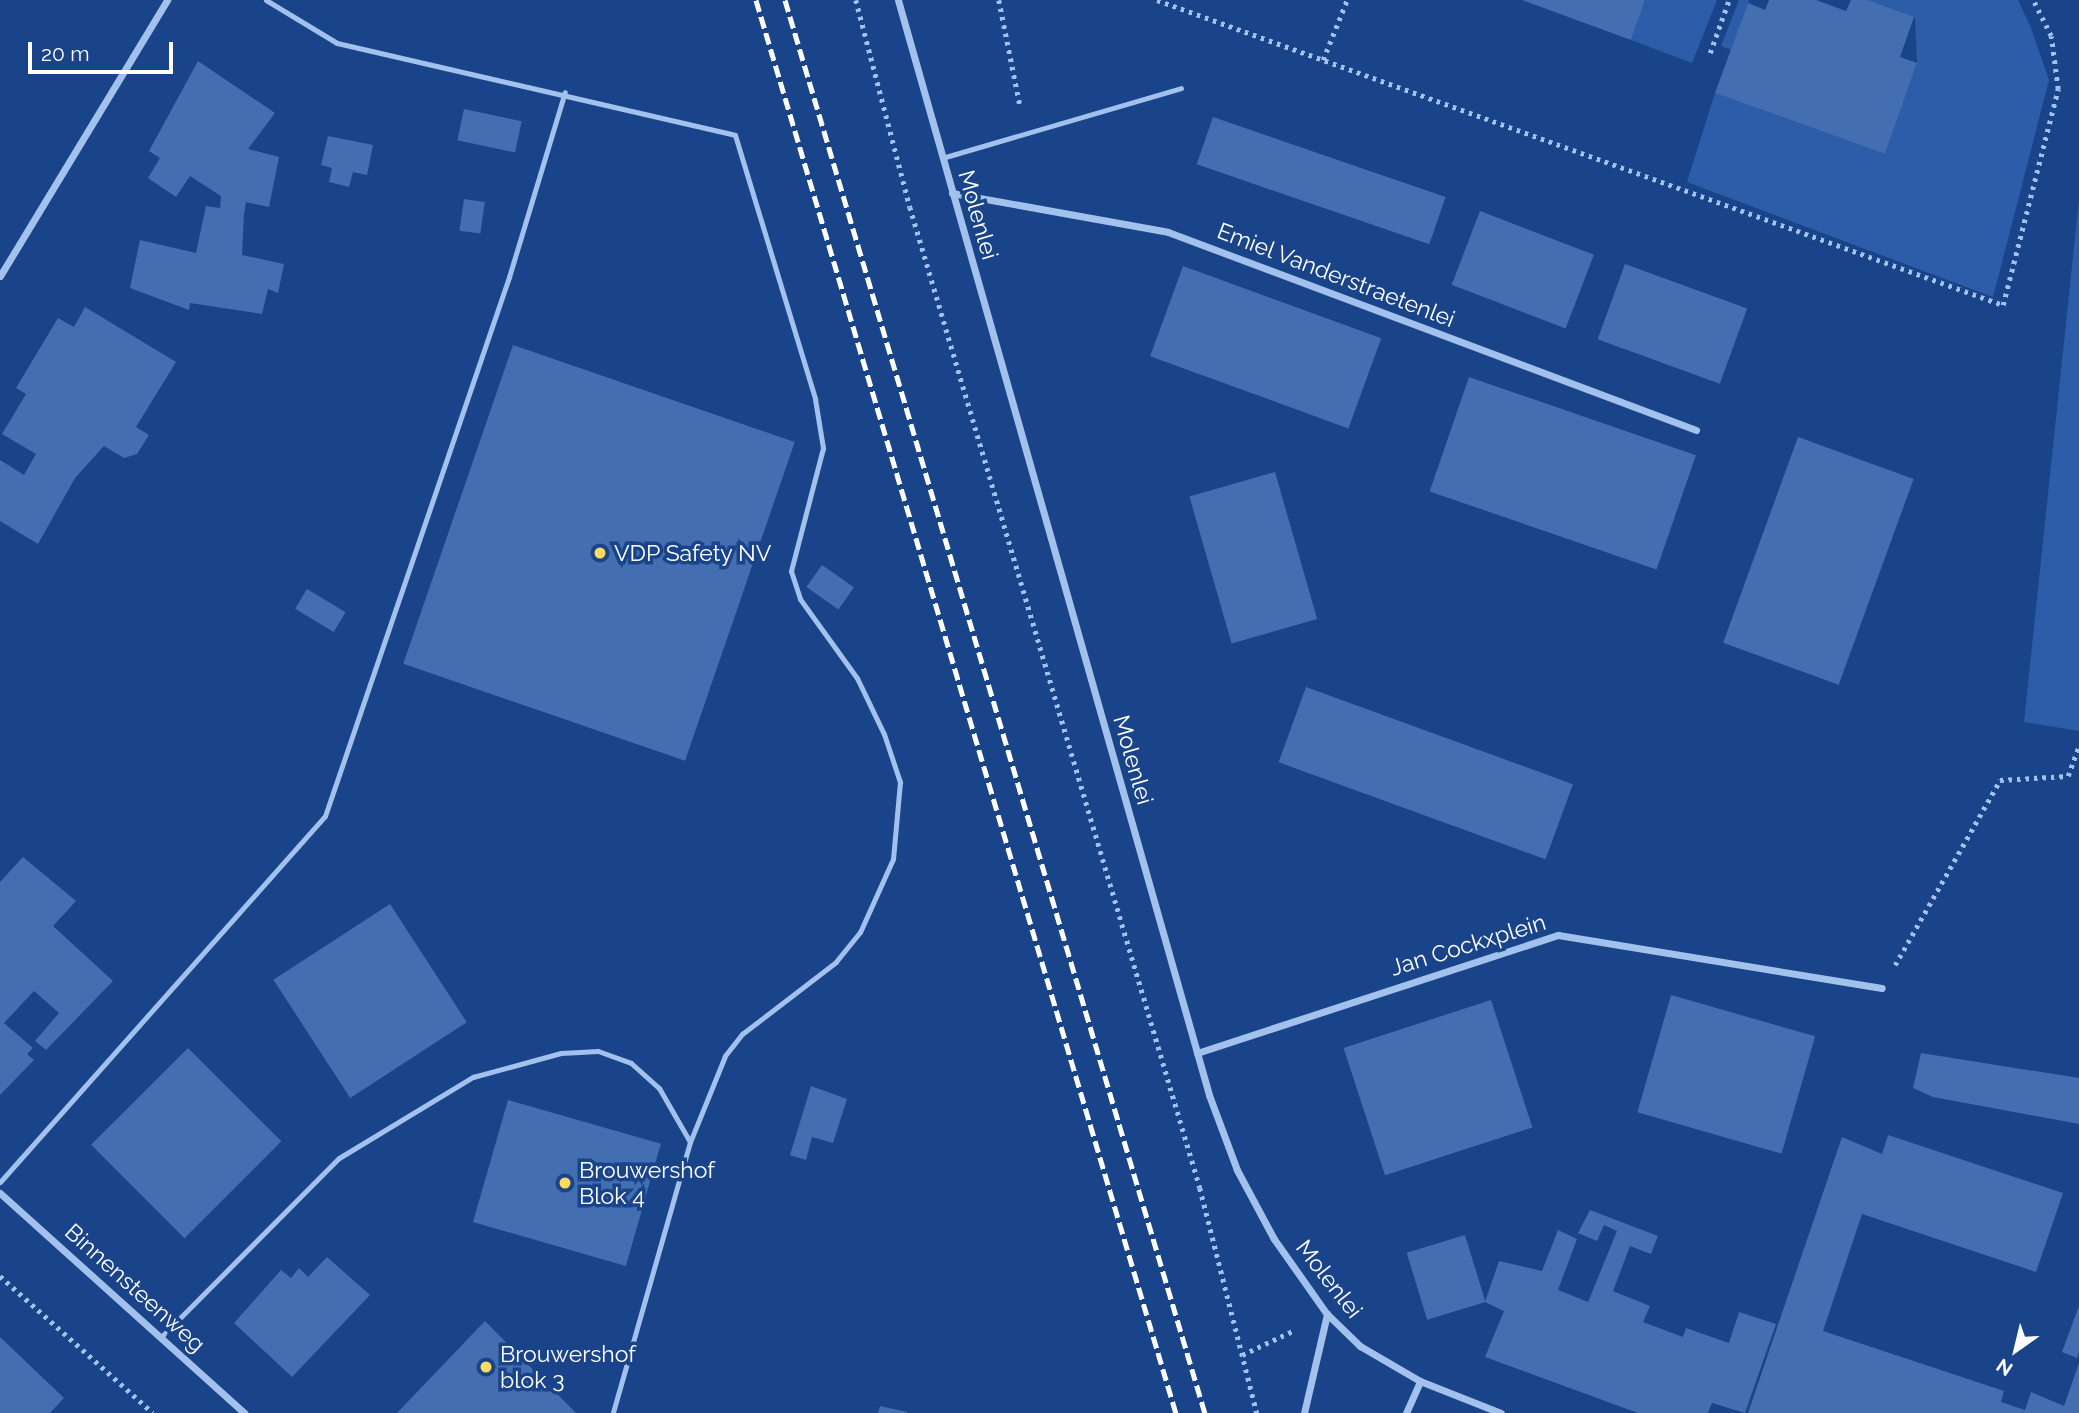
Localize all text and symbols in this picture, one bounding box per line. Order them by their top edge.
scale bar [32,28,177,72]
text: 20 m [41,41,89,66]
street label: Molenlei [952,167,1004,263]
street label: Emiel Vanderstraetenlei [1213,217,1459,333]
place label: VDP Safety NV [614,539,773,567]
marker: VDP Safety NV [592,545,608,561]
street label: Molenlei [1107,712,1159,808]
street label: Jan Cockxplein [1387,908,1549,982]
place label: Brouwershof Blok 4 [579,1156,715,1210]
marker: Brouwershof Blok 4 [557,1175,573,1191]
street label: Binnensteenweg [59,1218,211,1358]
street label: Molenlei [1290,1234,1368,1324]
north arrow [1981,1315,2051,1385]
place label: Brouwershof blok 3 [500,1340,636,1394]
text: N [1992,1354,2016,1381]
marker: Brouwershof blok 3 [478,1359,494,1375]

